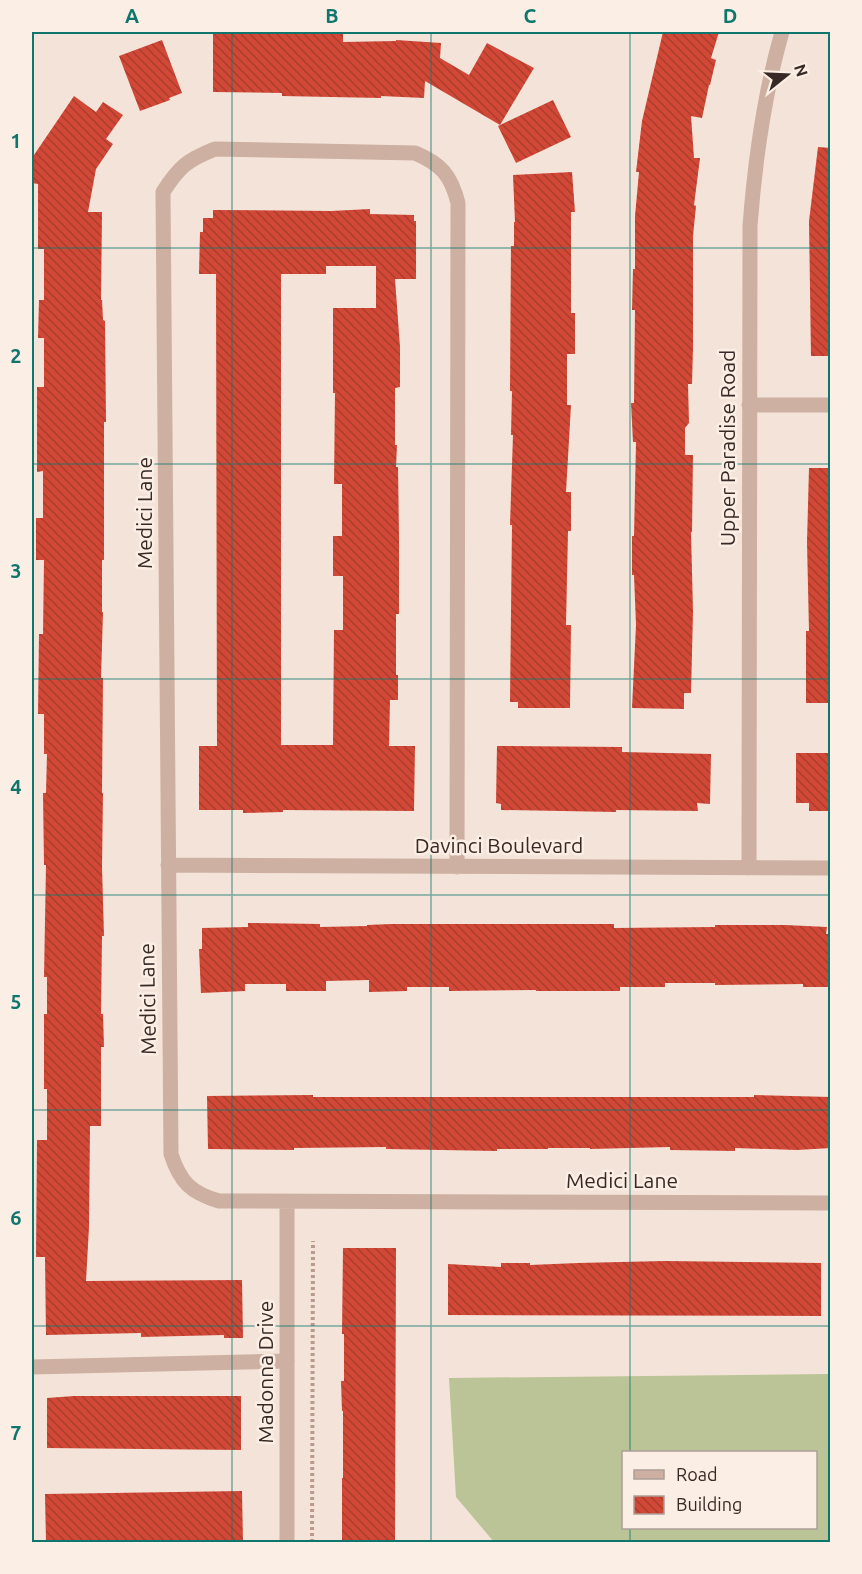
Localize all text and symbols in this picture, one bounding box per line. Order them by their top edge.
text: A [125,4,139,27]
text: B [325,4,339,27]
text: C [524,4,537,27]
text: D [723,4,737,27]
north arrow [757,45,817,105]
text: N [791,62,812,79]
text: 1 [10,129,22,152]
text: 2 [10,344,22,367]
street label: Upper Paradise Road [715,350,739,546]
street label: Medici Lane [132,457,156,569]
text: 3 [10,559,22,582]
text: 4 [10,775,22,798]
street label: Davinci Boulevard [415,833,583,857]
street label: Medici Lane [134,943,160,1055]
text: 5 [10,990,22,1013]
street label: Medici Lane [566,1168,678,1192]
text: 6 [10,1206,22,1229]
street label: Madonna Drive [253,1301,277,1443]
text: 7 [10,1421,22,1444]
legend [622,1451,817,1529]
text: Road [676,1464,718,1484]
text: Building [676,1494,742,1514]

